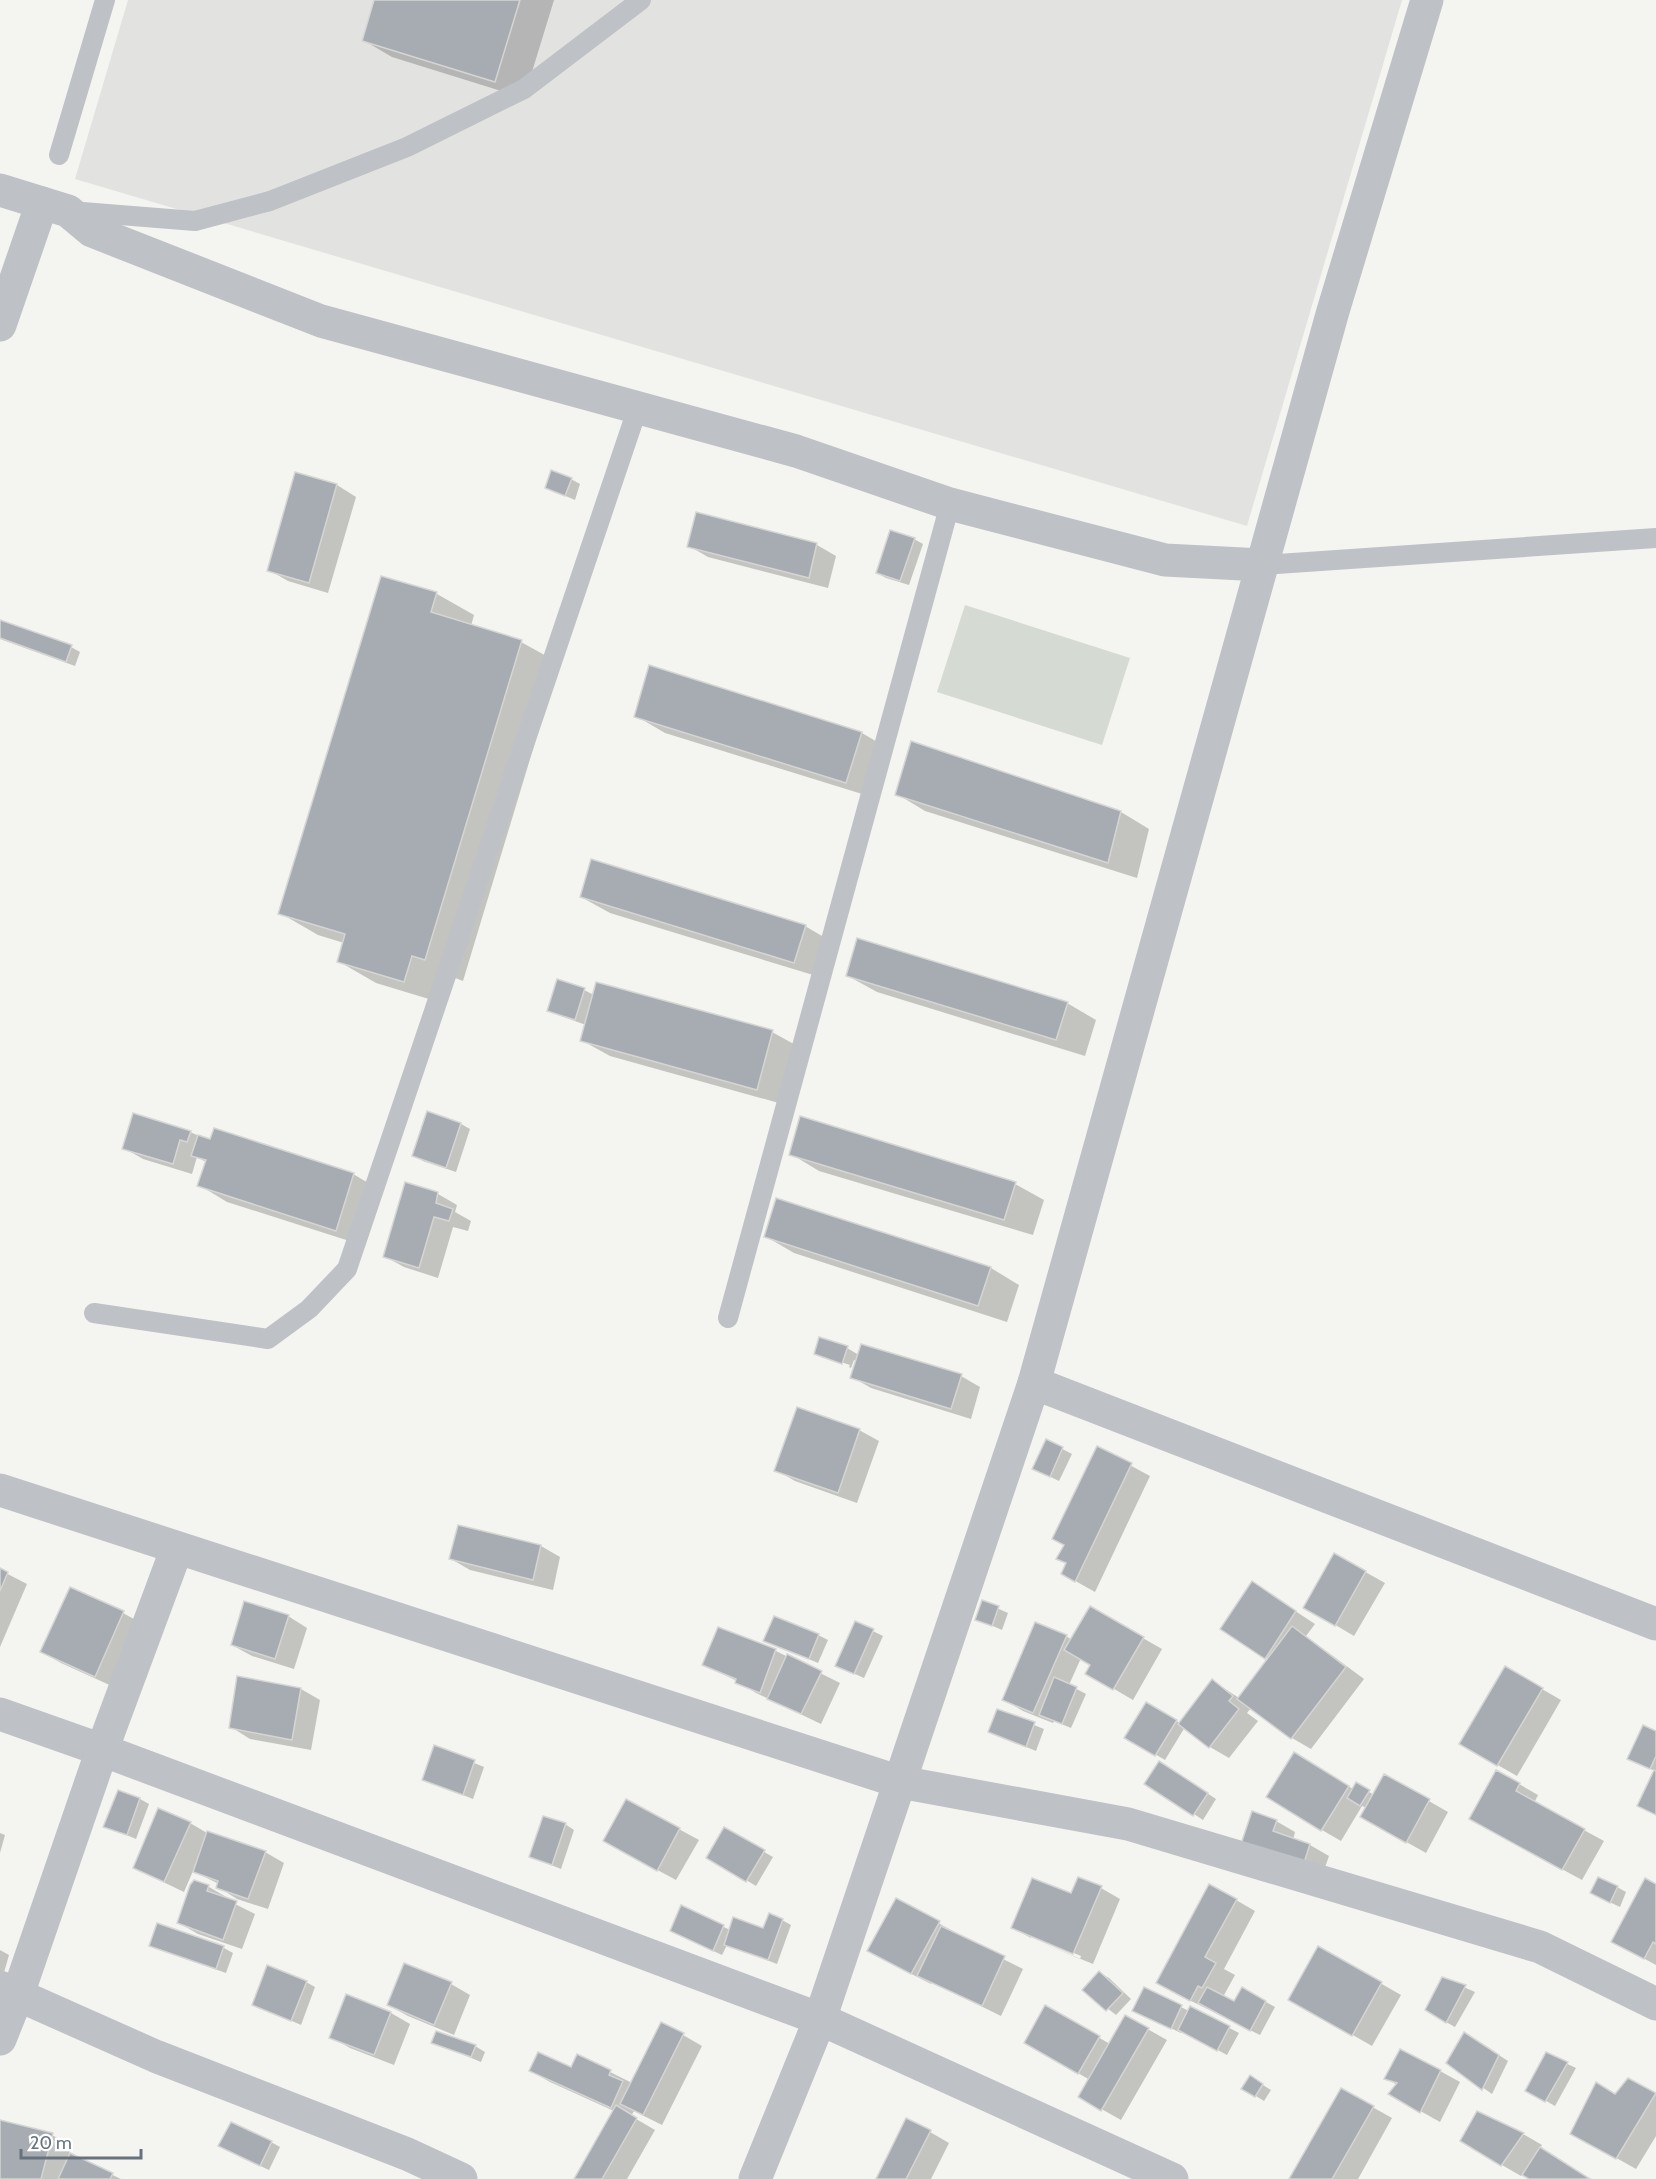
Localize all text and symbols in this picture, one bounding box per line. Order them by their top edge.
scale bar [21,2122,141,2160]
text: 20 m [30,2132,72,2154]

